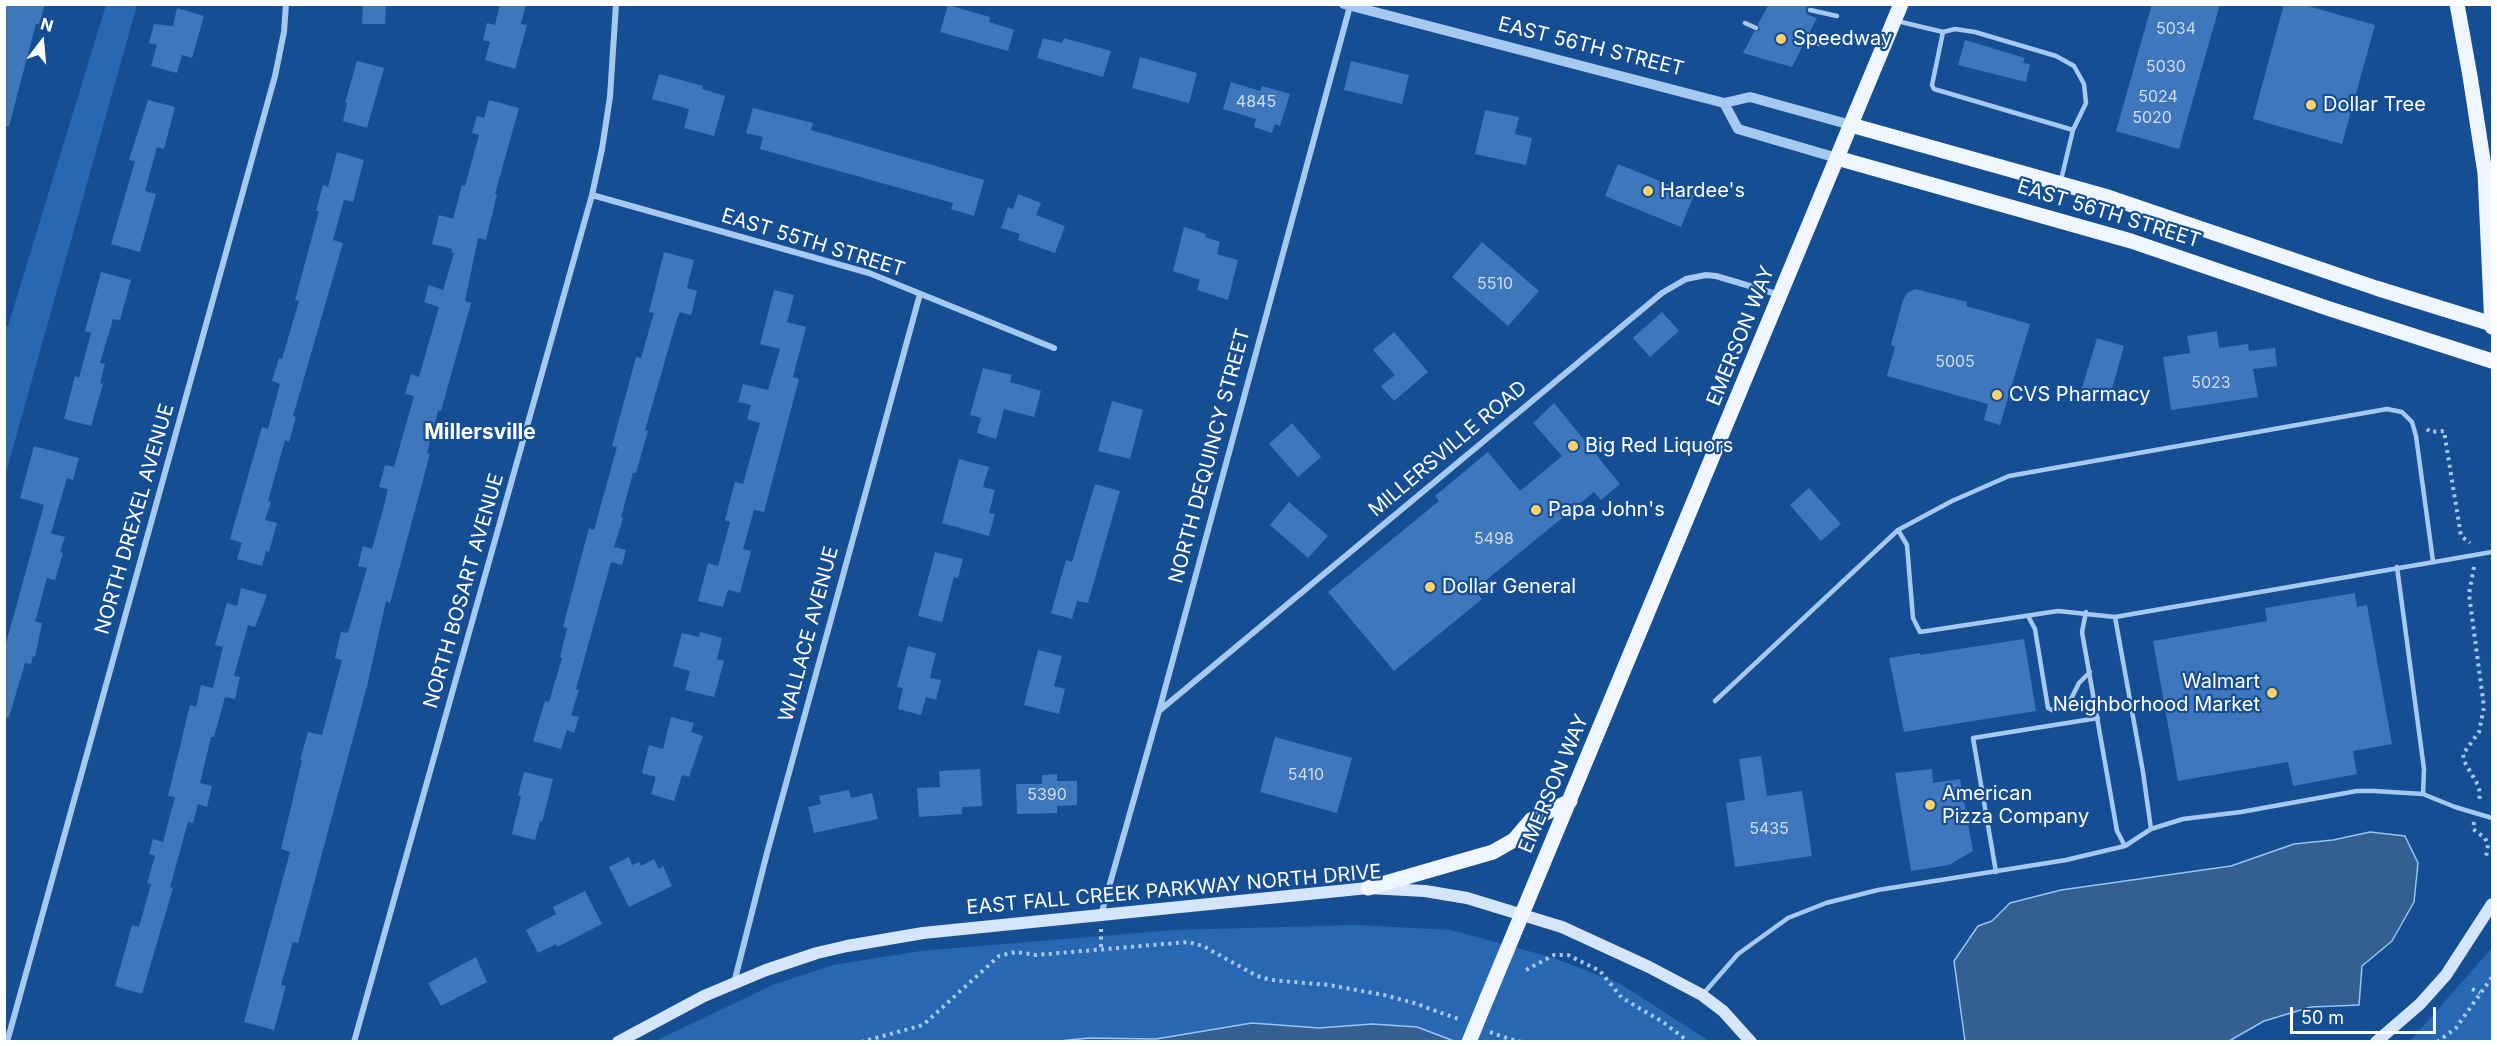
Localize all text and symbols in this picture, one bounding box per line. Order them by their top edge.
north arrow [12,12,72,72]
street label: EAST 56TH STREET [1496,12,1686,82]
text: N [38,13,56,36]
house number: 5034 [2156,19,2196,39]
place label: Speedway [1793,27,1892,51]
marker: Speedway [1774,32,1788,46]
house number: 5030 [2146,57,2186,77]
house number: 5024 [2138,87,2178,107]
house number: 4845 [1236,92,1276,112]
place label: Dollar Tree [2323,93,2426,117]
marker: Dollar Tree [2304,98,2318,112]
house number: 5020 [2132,108,2172,128]
street label: EAST 56TH STREET [2014,175,2204,253]
place label: Hardee's [1660,179,1745,203]
marker: Hardee's [1641,184,1655,198]
street label: EAST 55TH STREET [718,204,908,282]
street label: EMERSON WAY [1702,263,1780,409]
house number: 5510 [1477,274,1513,294]
street label: NORTH DEQUINCY STREET [1164,326,1256,586]
house number: 5005 [1935,352,1975,372]
house number: 5023 [2191,373,2231,393]
street label: MILLERSVILLE ROAD [1364,376,1532,522]
place label: CVS Pharmacy [2009,383,2151,407]
marker: CVS Pharmacy [1990,388,2004,402]
street label: NORTH DREXEL AVENUE [91,401,179,637]
district label: Millersville [424,420,536,446]
place label: Big Red Liquors [1585,434,1733,458]
marker: Big Red Liquors [1566,439,1580,453]
street label: NORTH BOSART AVENUE [419,471,509,711]
place label: Papa John's [1548,498,1665,522]
marker: Papa John's [1529,503,1543,517]
house number: 5498 [1474,529,1514,549]
street label: WALLACE AVENUE [774,544,844,724]
place label: Dollar General [1442,575,1576,599]
marker: Dollar General [1423,580,1437,594]
place label: Walmart Neighborhood Market [2053,670,2260,717]
marker: Walmart Neighborhood Market [2265,686,2279,700]
street label: EMERSON WAY [1514,711,1594,857]
house number: 5410 [1288,765,1324,785]
place label: American Pizza Company [1942,782,2089,829]
house number: 5390 [1027,785,1067,805]
marker: American Pizza Company [1923,798,1937,812]
house number: 5435 [1749,819,1789,839]
street label: EAST FALL CREEK PARKWAY NORTH DRIVE [966,860,1382,920]
scale bar [2293,995,2438,1033]
text: 50 m [2301,1007,2344,1028]

